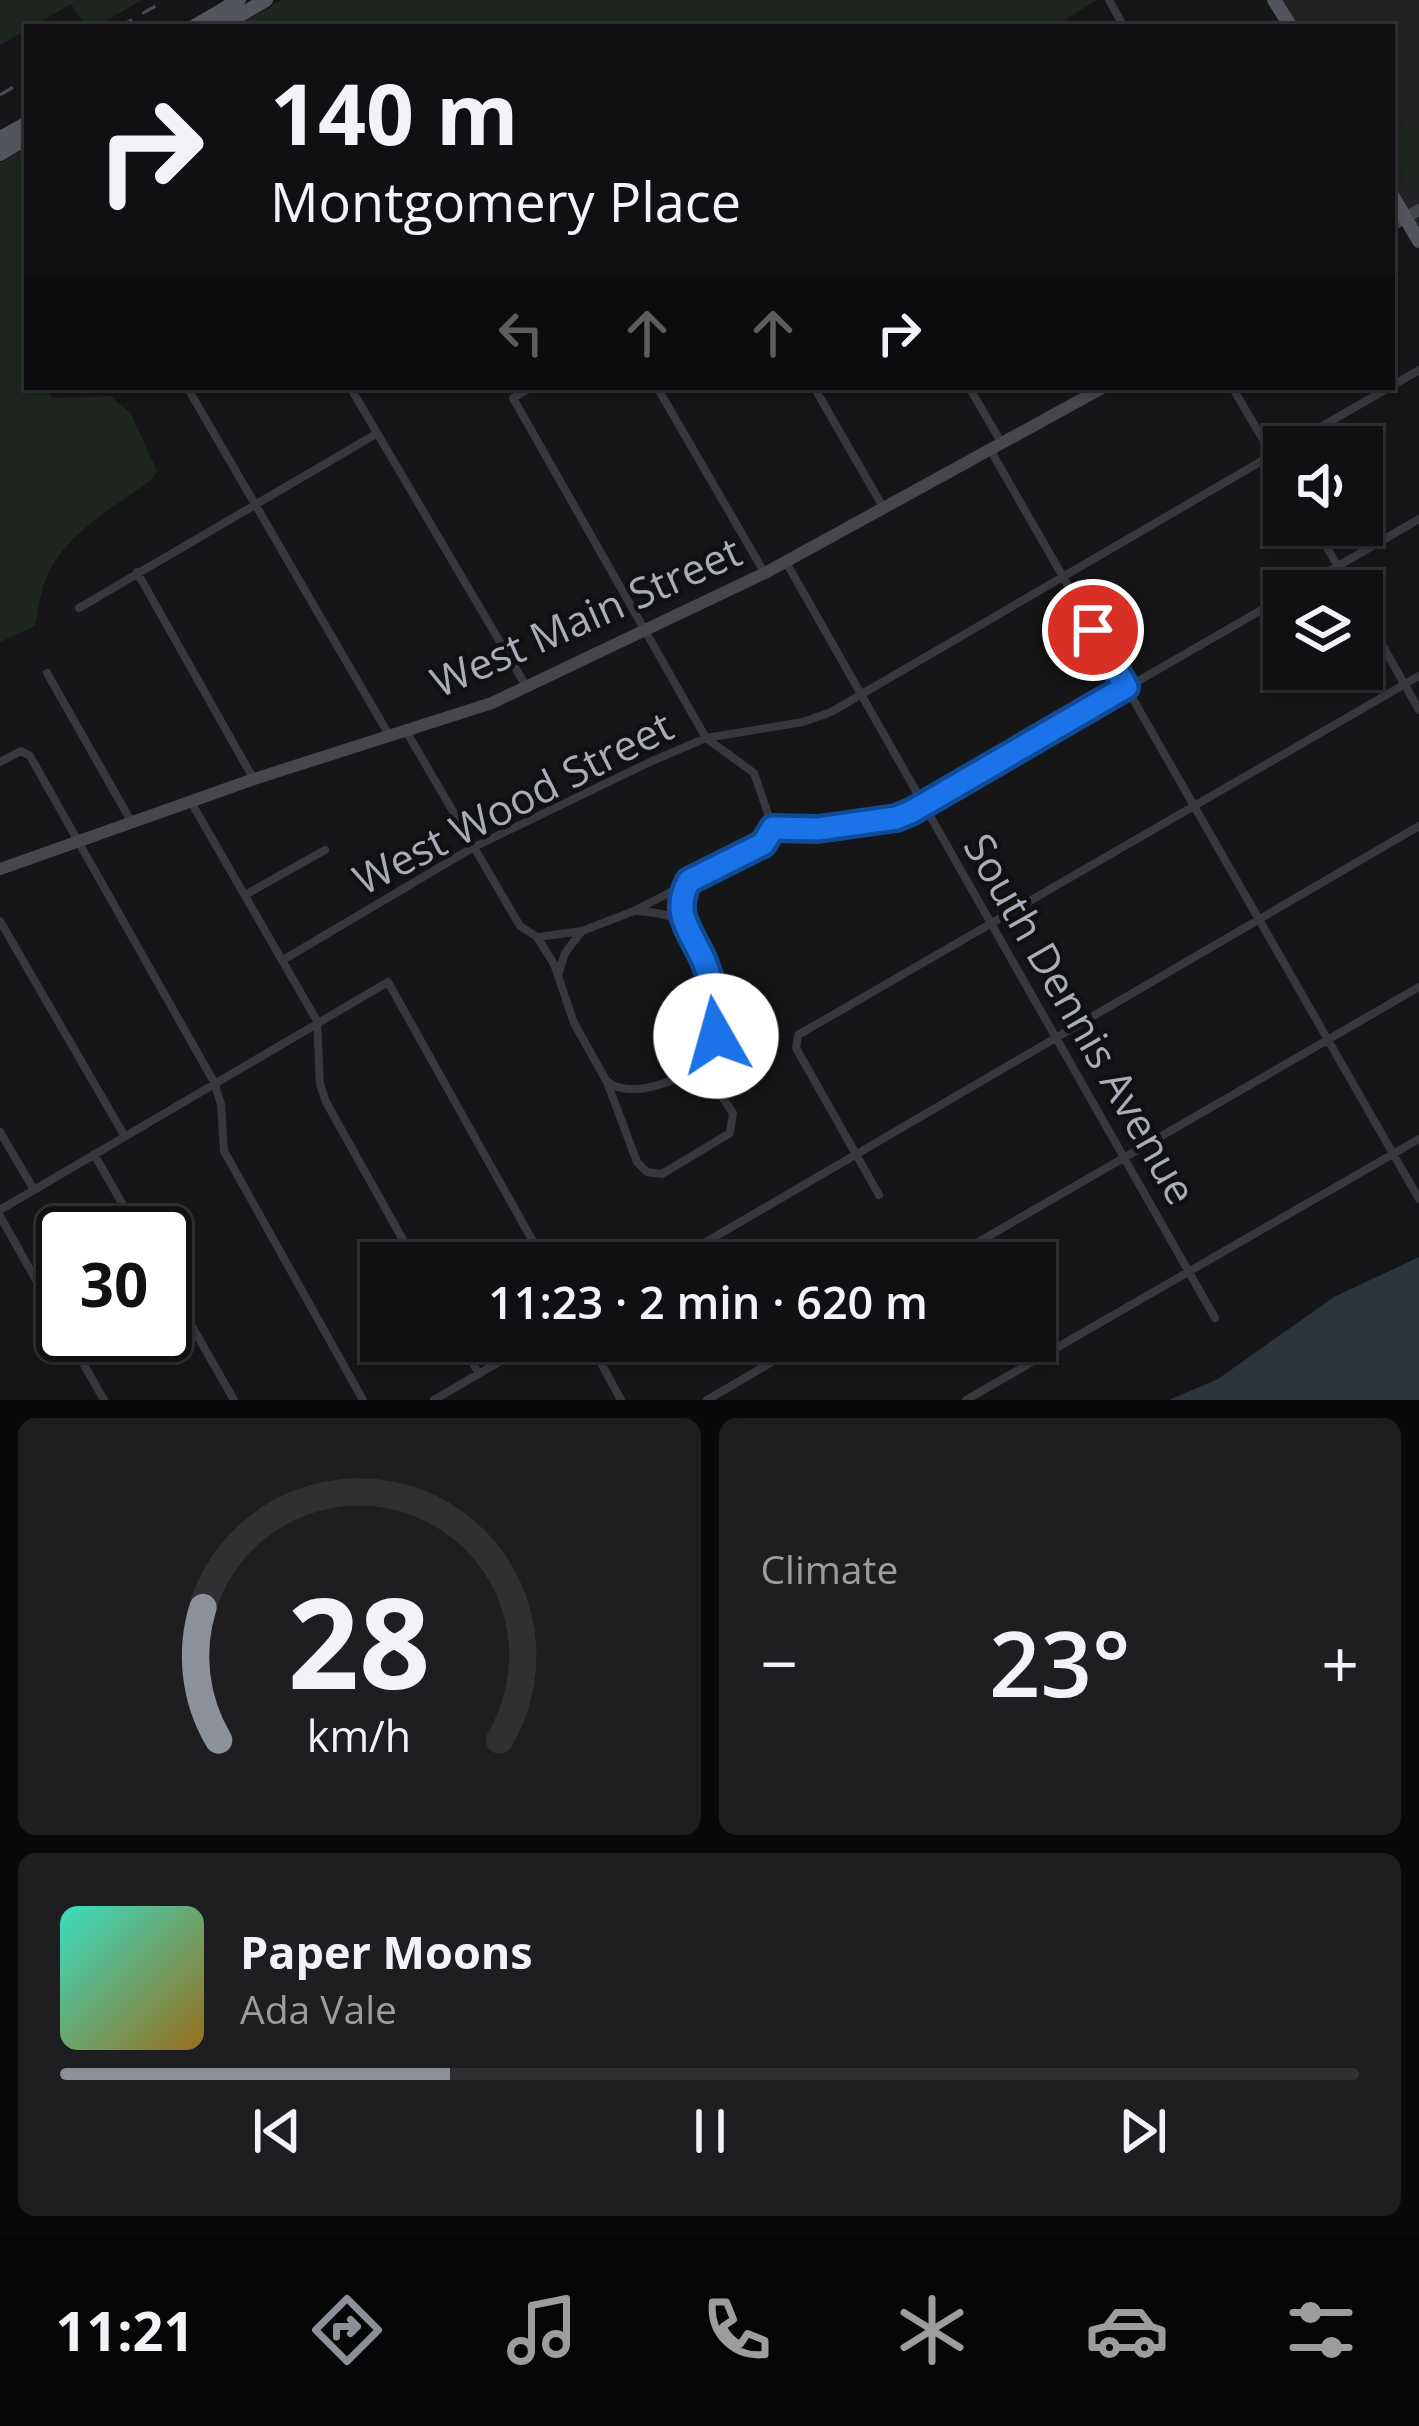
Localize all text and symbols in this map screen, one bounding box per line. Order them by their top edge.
text: 140 m [270,55,518,170]
icon: right [72,72,228,228]
text: Montgomery Place [270,164,741,238]
icon: left [488,300,554,366]
icon: ahead [614,300,680,366]
icon: ahead [740,300,806,366]
icon: right [866,300,932,366]
map controls [1263,426,1383,690]
button: sound [1263,426,1383,546]
street label: West Main Street [421,522,750,710]
button: layers [1263,570,1383,690]
pin [1042,579,1144,681]
icon: arrive [1060,597,1126,663]
street label: West Wood Street [343,696,682,907]
street label: South Dennis Avenue [952,823,1211,1214]
position arrow [653,973,779,1099]
speed limit sign: 30 [36,1206,192,1362]
text: 11:23 · 2 min · 620 m [488,1271,928,1332]
text: Climate [761,1542,898,1595]
text: 28 [288,1556,431,1726]
text: 23° [989,1601,1130,1723]
text: − [761,1617,798,1707]
text: + [1321,1617,1359,1707]
text: km/h [307,1705,411,1764]
text: Paper Moons [240,1921,533,1982]
text: Ada Vale [240,1982,397,2035]
icon: previous [244,2098,310,2164]
icon: pause [677,2098,743,2164]
icon: next [1110,2098,1176,2164]
icon: directions [305,2288,389,2372]
icon: music [500,2288,584,2372]
icon: phone [695,2288,779,2372]
icon: climate [890,2288,974,2372]
icon: car [1085,2288,1169,2372]
icon: filters [1279,2288,1363,2372]
text: 11:21 [55,2293,194,2367]

